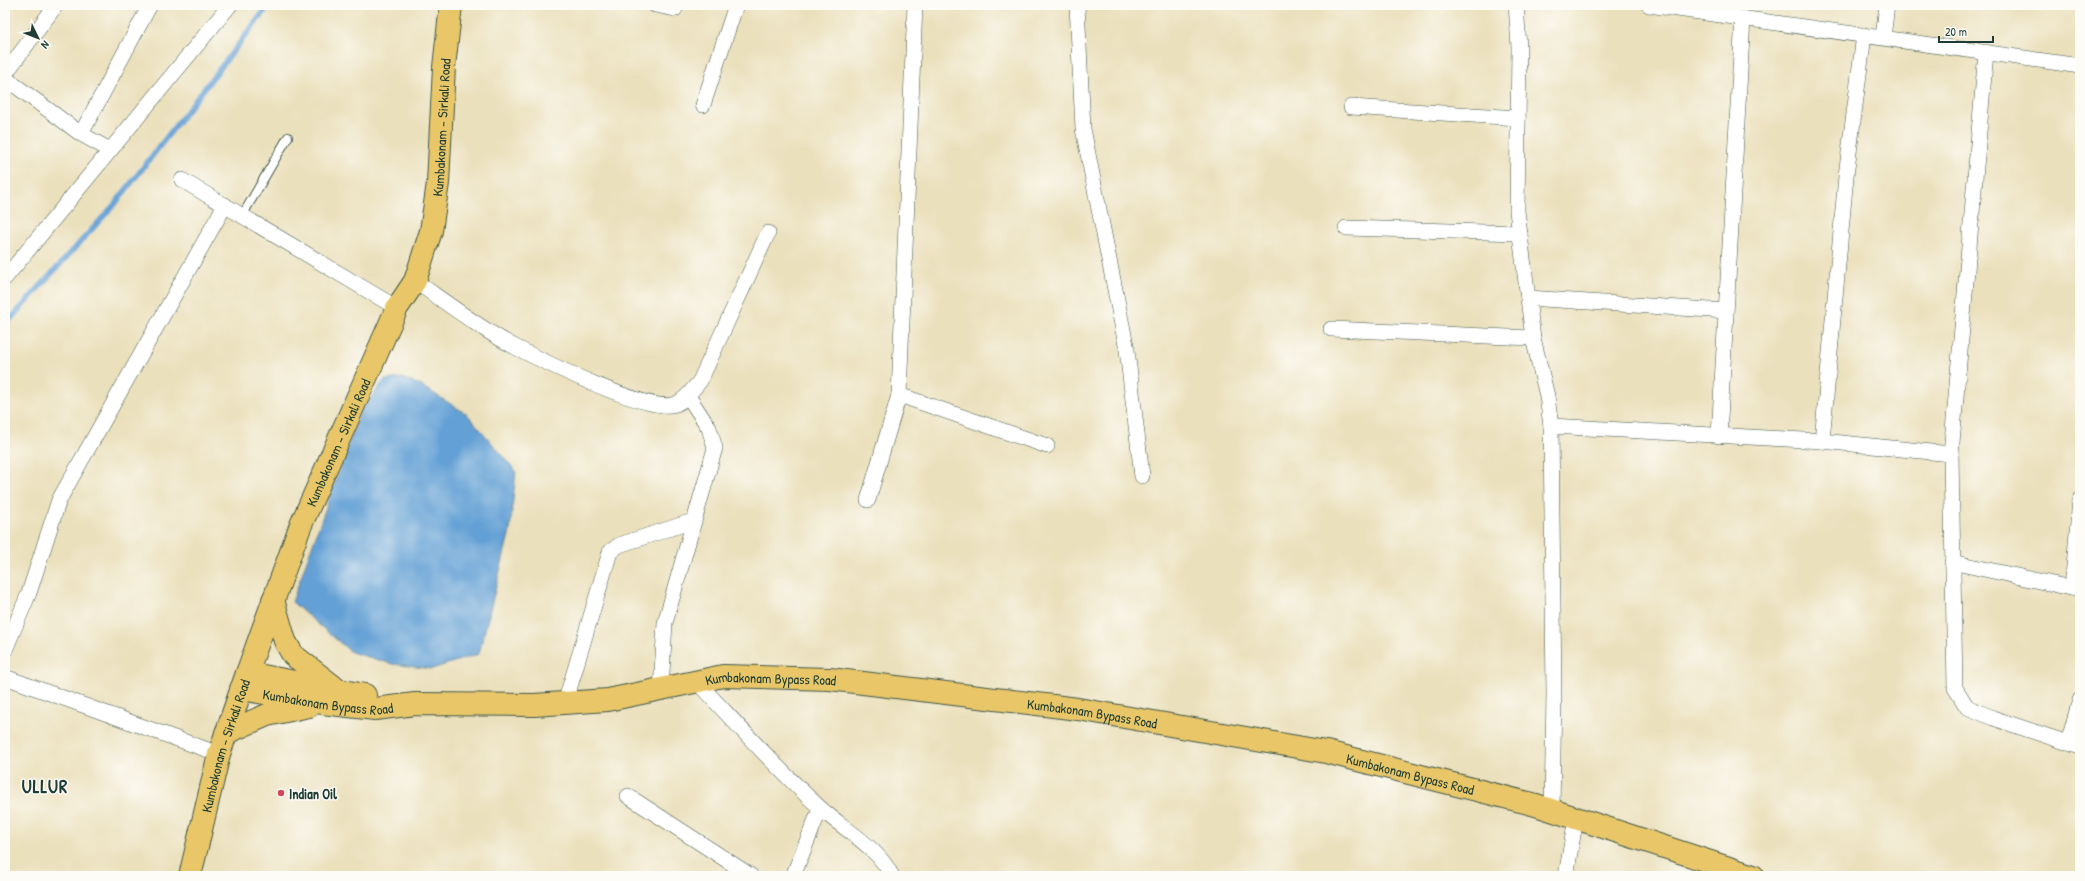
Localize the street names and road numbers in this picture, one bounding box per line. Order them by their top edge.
street label: Kumbakonam - Sirkali Road [427,57,454,198]
street label: Kumbakonam - Sirkali Road [301,375,374,509]
street label: Kumbakonam Bypass Road [703,666,838,689]
street label: Kumbakonam - Sirkali Road [196,676,254,814]
street label: Kumbakonam Bypass Road [261,683,395,719]
street label: Kumbakonam Bypass Road [1026,693,1159,732]
street label: Kumbakonam Bypass Road [1344,748,1477,799]

